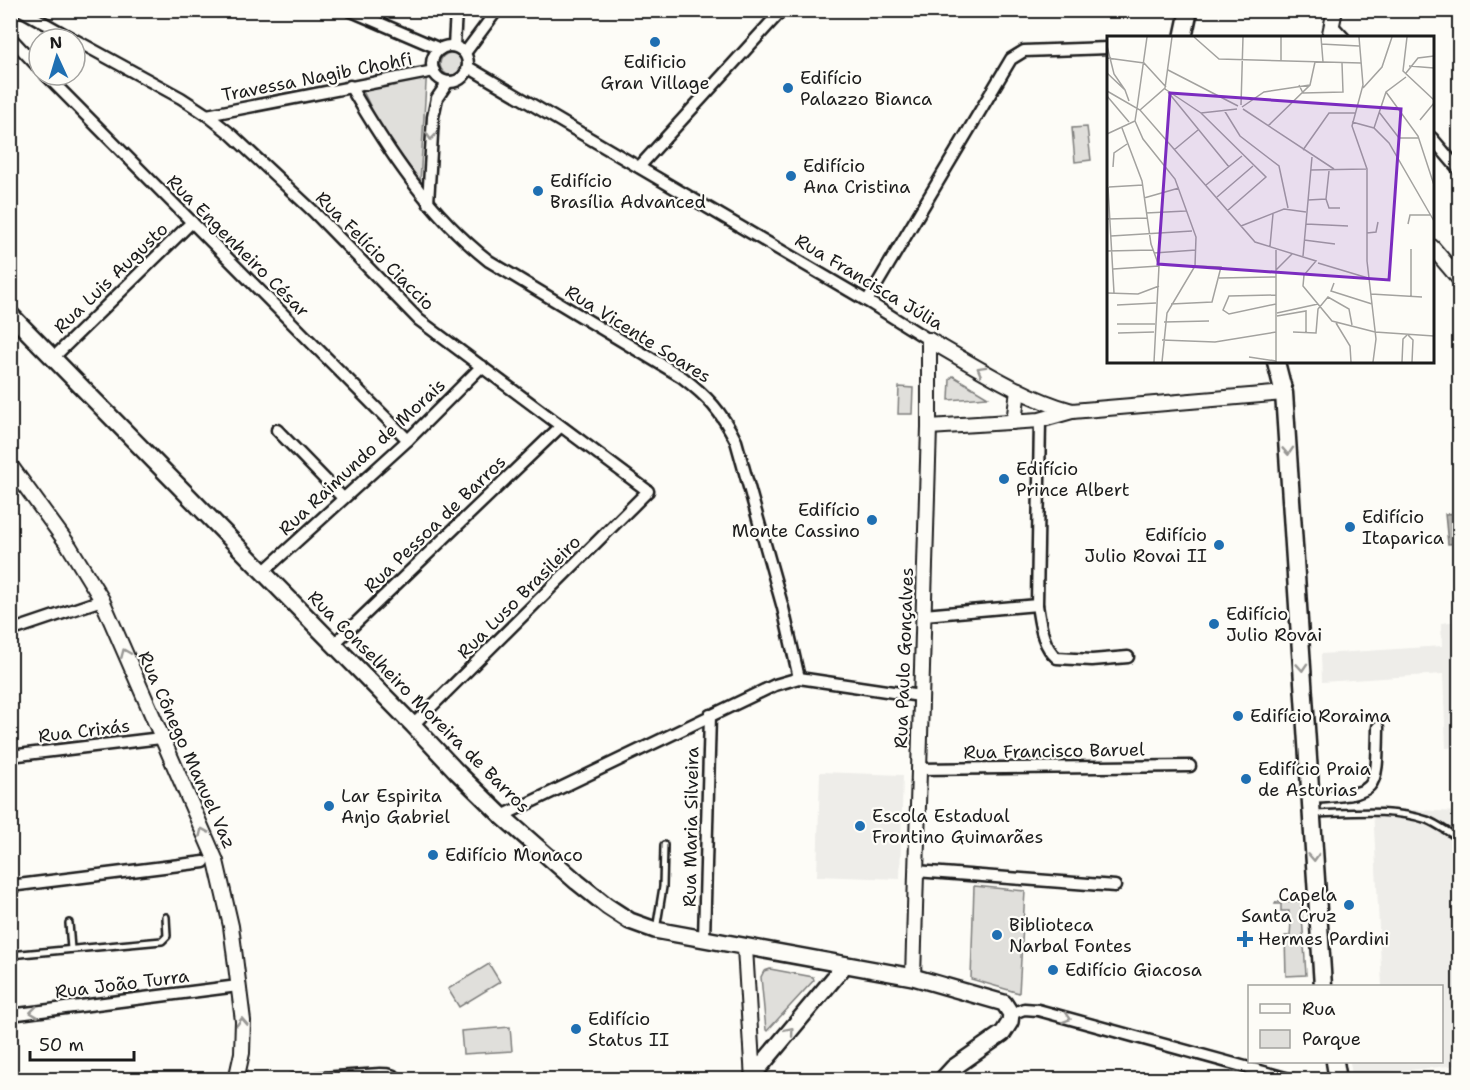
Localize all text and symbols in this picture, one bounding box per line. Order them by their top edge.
north arrow [27,27,87,87]
text: N [49,32,63,53]
marker: Edificio Gran Village [648,35,662,49]
inset map [1107,36,1434,363]
street label: Travessa Nagib Chohfi [220,47,414,107]
place label: Edificio Gran Village [600,50,710,95]
place label: Edifício Palazzo Bianca [800,66,932,111]
marker: Edifício Palazzo Bianca [781,81,795,95]
one-way arrow [425,132,438,141]
place label: Edifício Ana Cristina [803,154,910,199]
place label: Edifício Brasília Advanced [550,169,706,214]
marker: Edifício Ana Cristina [784,169,798,183]
street label: Rua Engenheiro César [162,170,314,322]
marker: Edifício Brasília Advanced [531,184,545,198]
street label: Rua Felício Ciaccio [310,186,440,316]
street label: Rua Luis Augusto [49,217,173,339]
street label: Rua Francisca Júlia [790,228,948,336]
street label: Rua Vicente Soares [561,279,715,389]
one-way arrow [977,365,987,377]
street label: Rua Raimundo de Morais [273,373,451,541]
one-way arrow [1281,447,1294,456]
street label: Rua Pessoa de Barros [359,450,511,598]
place label: Edifício Prince Albert [1016,457,1130,502]
marker: Edifício Prince Albert [997,472,1011,486]
place label: Edifício Monte Cassino [732,498,860,543]
place label: Edifício Itaparica [1362,505,1444,550]
marker: Edifício Monte Cassino [865,513,879,527]
marker: Edifício Itaparica [1343,520,1357,534]
place label: Edifício Julio Rovai II [1084,523,1207,568]
street label: Rua Luso Brasileiro [452,530,586,664]
marker: Edifício Julio Rovai II [1212,538,1226,552]
street label: Rua Paulo Gonçalves [889,567,919,749]
street label: Rua Conselheiro Moreira de Barros [303,586,535,818]
place label: Edifício Julio Rovai [1226,602,1322,647]
marker: Edifício Julio Rovai [1207,617,1221,631]
street label: Rua Cônego Manuel Vaz [133,648,241,852]
one-way arrow [120,649,132,660]
one-way arrow [1296,662,1309,671]
place label: Edifício Roraima [1250,704,1391,728]
marker: Edifício Roraima [1231,709,1245,723]
street label: Rua Crixás [37,713,131,749]
street label: Rua Francisco Baruel [963,737,1145,765]
street label: Rua Maria Silveira [678,747,704,907]
place label: Edifício Praia de Asturias [1258,757,1371,802]
marker: Edifício Praia de Asturias [1239,772,1253,786]
place label: Lar Espirita Anjo Gabriel [341,784,451,829]
marker: Lar Espirita Anjo Gabriel [322,799,336,813]
place label: Escola Estadual Frontino Guimarães [872,804,1043,849]
marker: Escola Estadual Frontino Guimarães [853,819,867,833]
one-way arrow [199,827,211,838]
place label: Edifício Monaco [445,843,583,867]
marker: Edifício Monaco [426,848,440,862]
one-way arrow [1308,852,1321,861]
place label: Capela Santa Cruz [1241,883,1337,928]
marker: Capela Santa Cruz [1342,898,1356,912]
place label: Biblioteca Narbal Fontes [1009,913,1132,958]
place label: Hermes Pardini [1258,927,1389,951]
marker: Biblioteca Narbal Fontes [990,928,1004,942]
marker: Hermes Pardini [1236,930,1254,948]
place label: Edifício Giacosa [1065,958,1202,982]
marker: Edifício Giacosa [1046,963,1060,977]
street label: Rua João Turra [54,964,190,1004]
legend [1248,985,1443,1063]
text: Rua [1302,997,1335,1021]
one-way arrow [30,1005,39,1018]
place label: Edifício Status II [588,1007,669,1052]
one-way arrow [1061,1011,1072,1023]
one-way arrow [235,1017,248,1026]
marker: Edifício Status II [569,1022,583,1036]
scale bar [30,1024,134,1062]
one-way arrow [783,1027,794,1038]
text: Parque [1302,1027,1361,1051]
text: 50 m [39,1033,84,1057]

